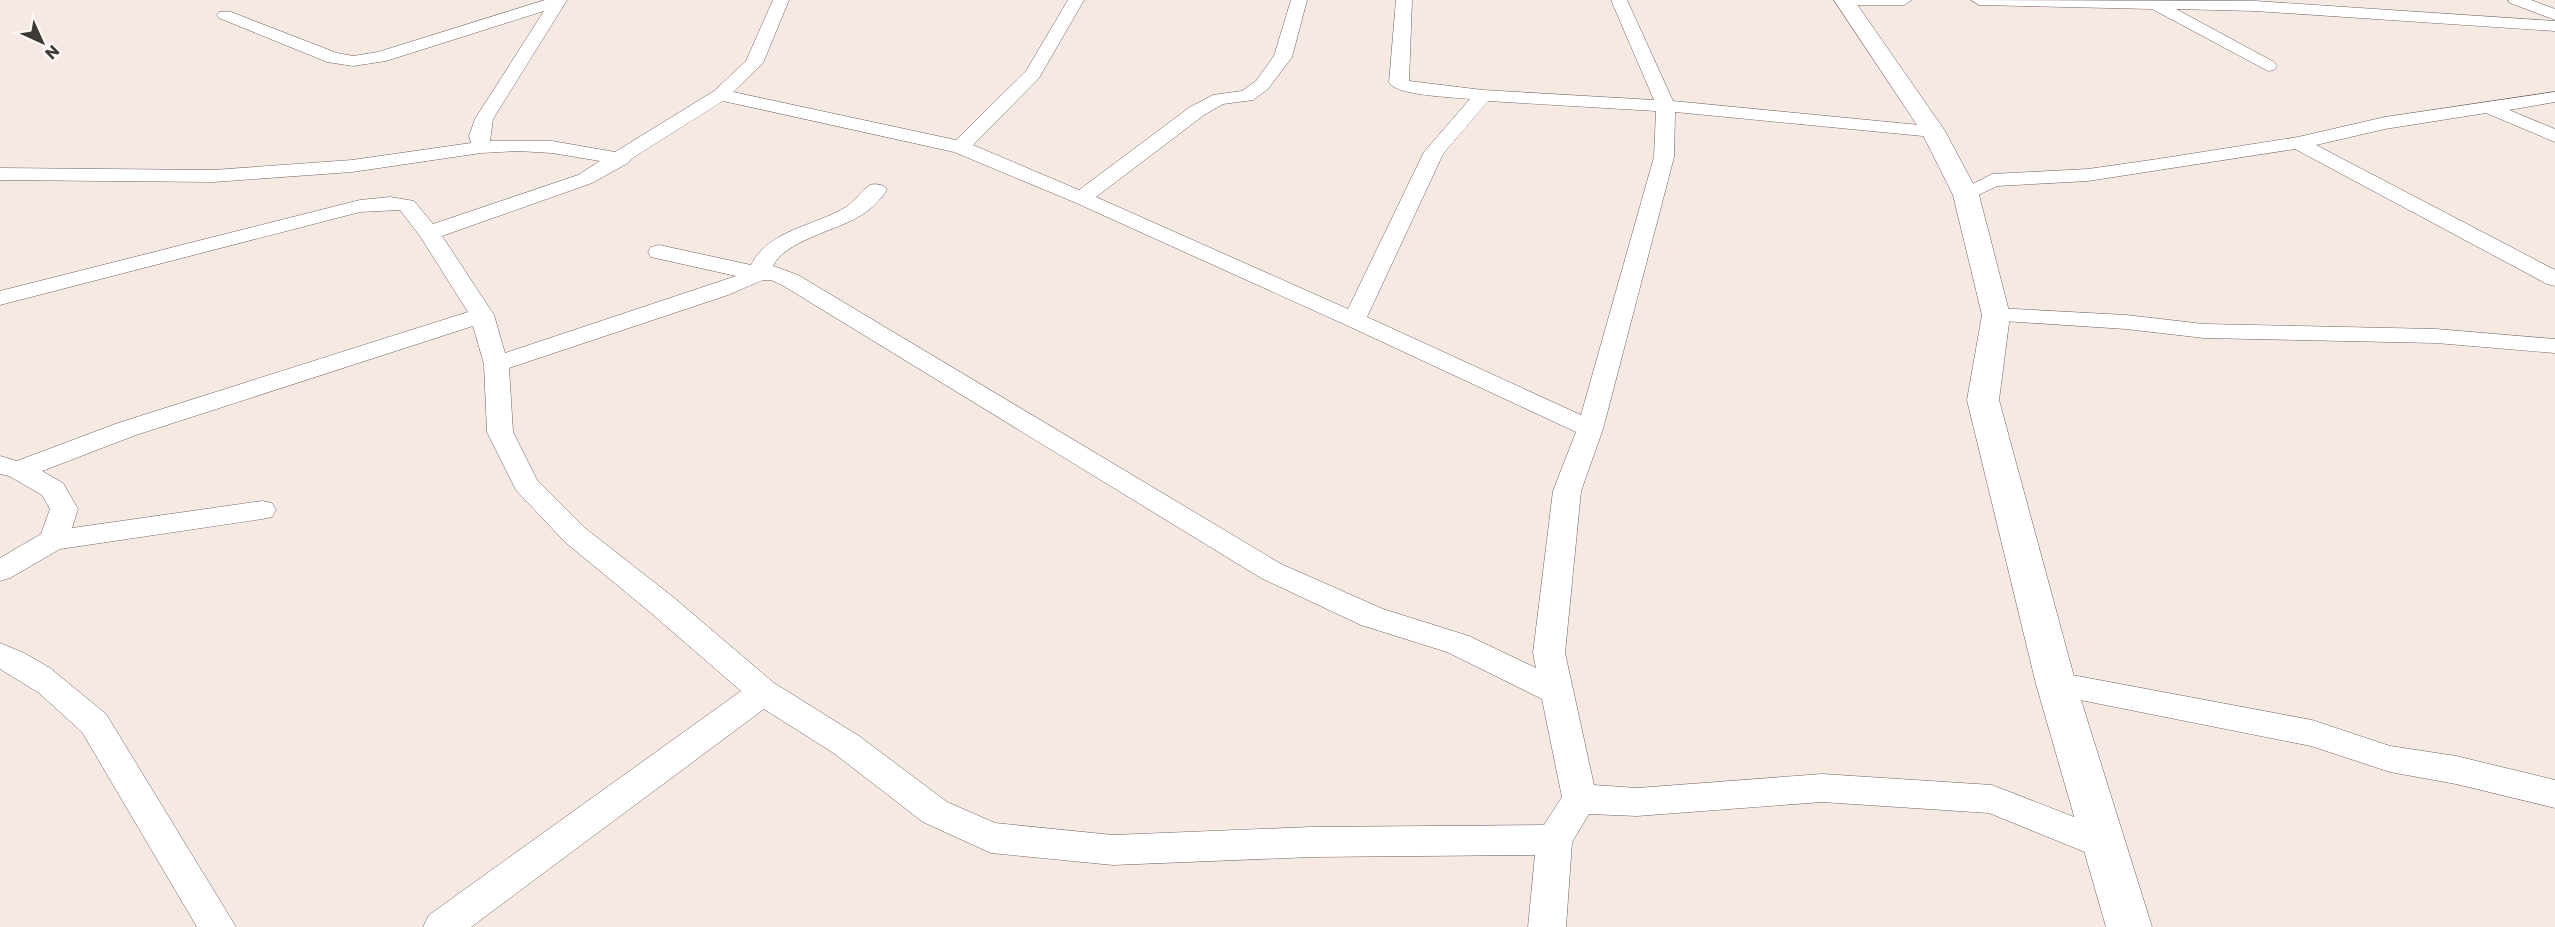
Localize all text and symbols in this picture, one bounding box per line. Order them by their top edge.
north arrow [12,12,72,72]
text: N [40,40,65,65]

